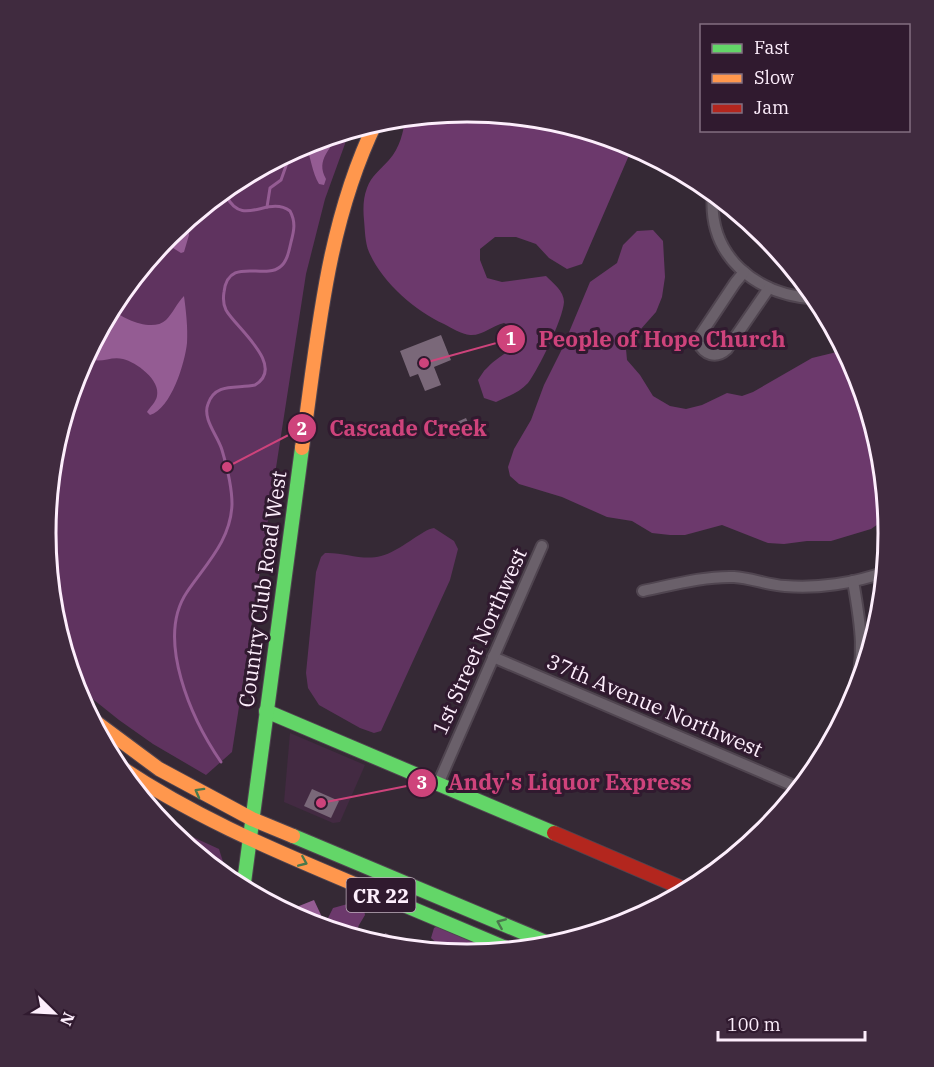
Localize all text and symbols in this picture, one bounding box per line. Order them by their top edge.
legend [700,24,910,132]
text: Fast [754,36,789,59]
text: Slow [754,66,794,89]
text: Jam [754,96,789,119]
callout: People of Hope Church [496,319,798,359]
text: People of Hope Church [538,324,786,353]
text: 1 [506,327,517,350]
callout: Cascade Creek [287,408,499,448]
text: Cascade Creek [329,413,487,442]
text: 2 [297,417,307,440]
street label: Country Club Road West [232,469,292,709]
street label: 1st Street Northwest [425,543,533,739]
street label: 37th Avenue Northwest [543,647,767,763]
callout: Andy's Liquor Express [407,763,704,803]
text: Andy's Liquor Express [448,767,692,796]
text: 3 [417,771,427,794]
one-way arrow [195,788,206,799]
one-way arrow [297,855,308,867]
road number: CR 22 [346,878,416,912]
one-way arrow [496,918,507,930]
north arrow [24,983,84,1043]
scale bar [718,1004,865,1042]
text: N [56,1009,79,1029]
text: 100 m [727,1013,781,1036]

